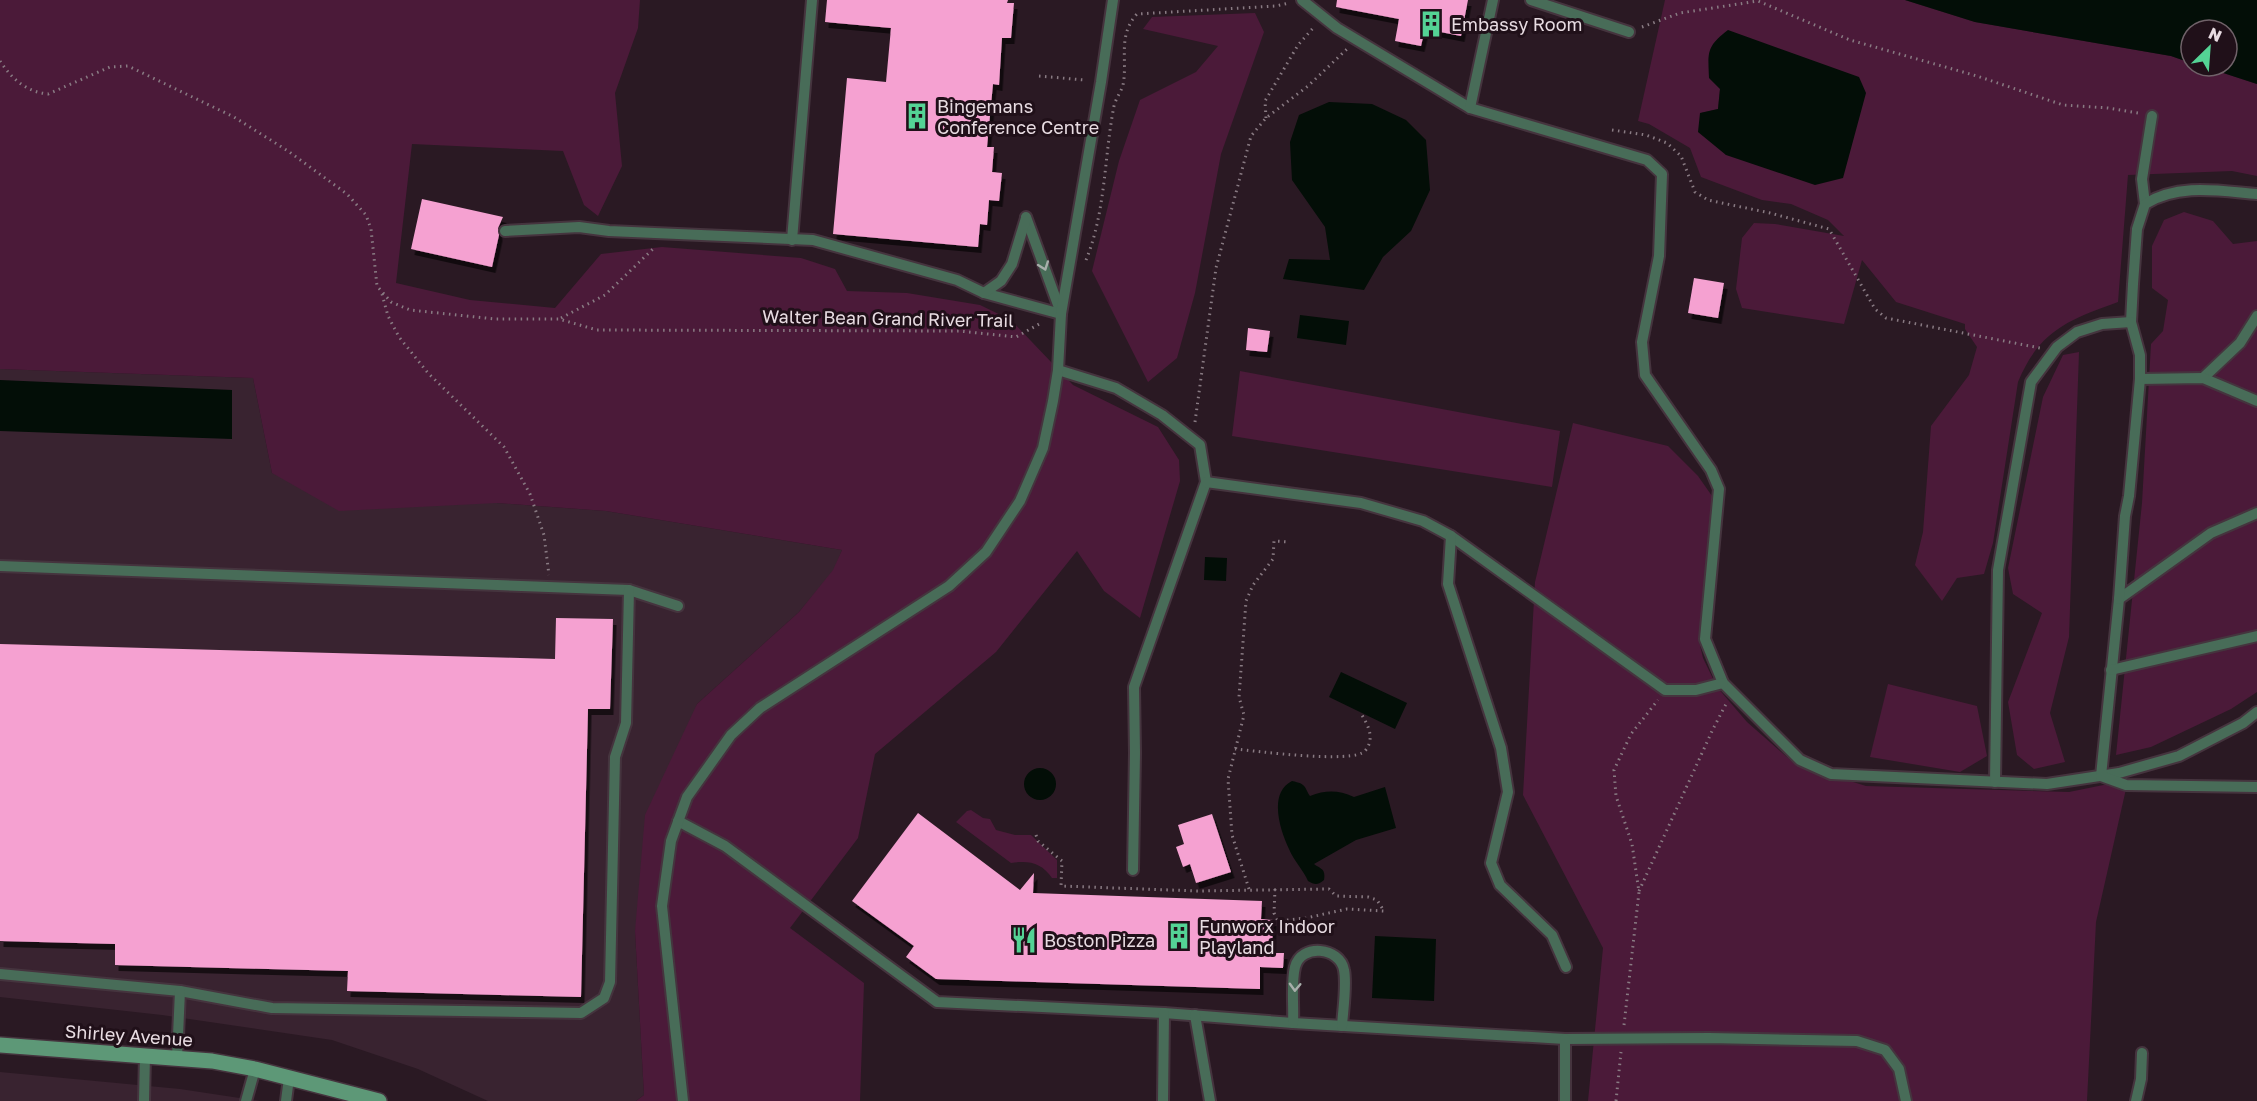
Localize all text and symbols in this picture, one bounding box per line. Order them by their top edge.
building icon: Embassy Room [1416,9,1446,39]
place label: Embassy Room [1451,13,1582,35]
north arrow [2179,18,2239,78]
text: N [2206,23,2225,46]
place label: Bingemans Conference Centre [937,95,1099,138]
building icon: Bingemans Conference Centre [902,101,932,131]
one-way arrow [1036,260,1049,270]
street label: Walter Bean Grand River Trail [762,305,1014,331]
place label: Funworx Indoor Playland [1199,915,1335,958]
building icon: Funworx Indoor Playland [1164,921,1194,951]
restaurant icon: Boston Pizza [1009,925,1039,955]
place label: Boston Pizza [1044,929,1155,951]
one-way arrow [1288,983,1301,992]
street label: Shirley Avenue [64,1020,194,1050]

